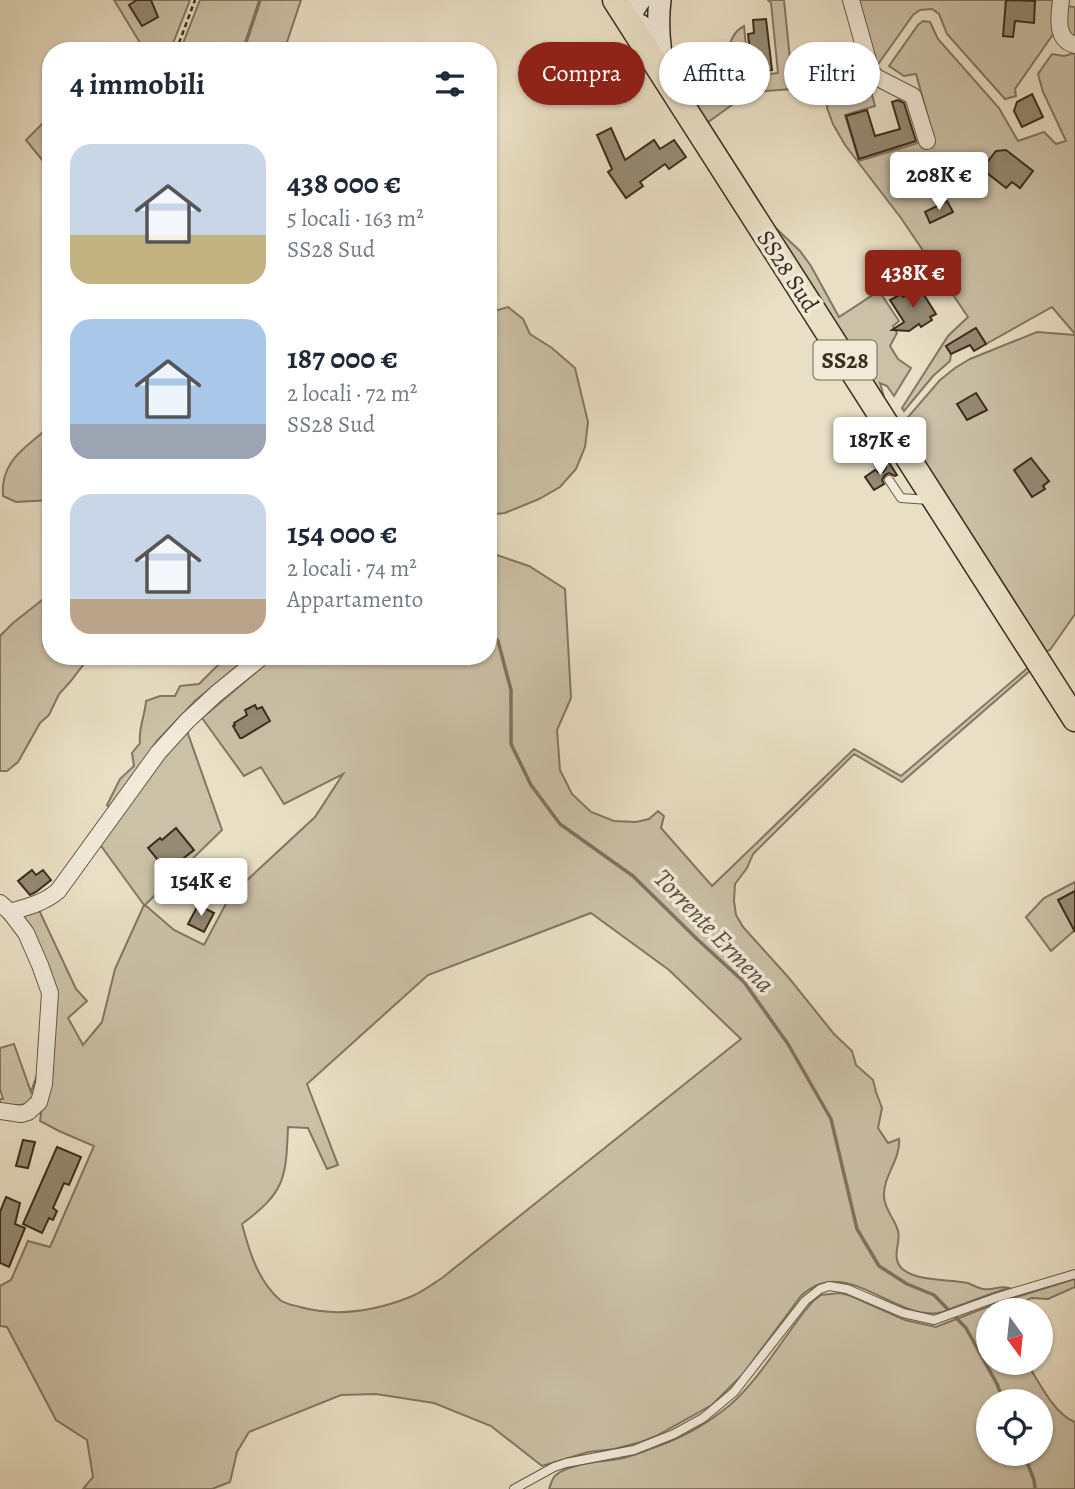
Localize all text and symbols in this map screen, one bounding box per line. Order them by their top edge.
chip: Compra [518,42,645,105]
chip: Affitta [659,42,770,105]
chip: Filtri [784,42,880,105]
text: 4 immobili [70,64,205,104]
icon: filters [431,65,469,103]
pin: 208K € [882,152,996,212]
text: 208K € [906,159,972,190]
text: 438 000 € [287,163,401,203]
icon: home [126,172,210,256]
text: 5 locali · 163 m² [287,203,424,234]
street label: SS28 Sud [750,224,826,318]
text: SS28 Sud [287,234,375,265]
pin: 438K € [856,250,970,310]
text: 438K € [881,257,945,288]
text: 187 000 € [287,338,398,378]
road number: SS28 [814,340,876,380]
icon: home [126,347,210,431]
text: 2 locali · 72 m² [287,378,417,409]
text: SS28 Sud [287,409,375,440]
pin: 187K € [823,418,937,477]
text: 187K € [849,424,911,455]
text: 154 000 € [287,513,398,553]
icon: home [126,522,210,606]
text: 2 locali · 74 m² [287,553,417,584]
text: Appartamento [287,584,423,615]
pin: 154K € [144,858,258,918]
water label: Torrente Ermena [646,861,782,1001]
text: 154K € [170,865,232,896]
north arrow [976,1298,1054,1376]
map controls [976,1298,1053,1466]
button: locate [976,1389,1053,1466]

